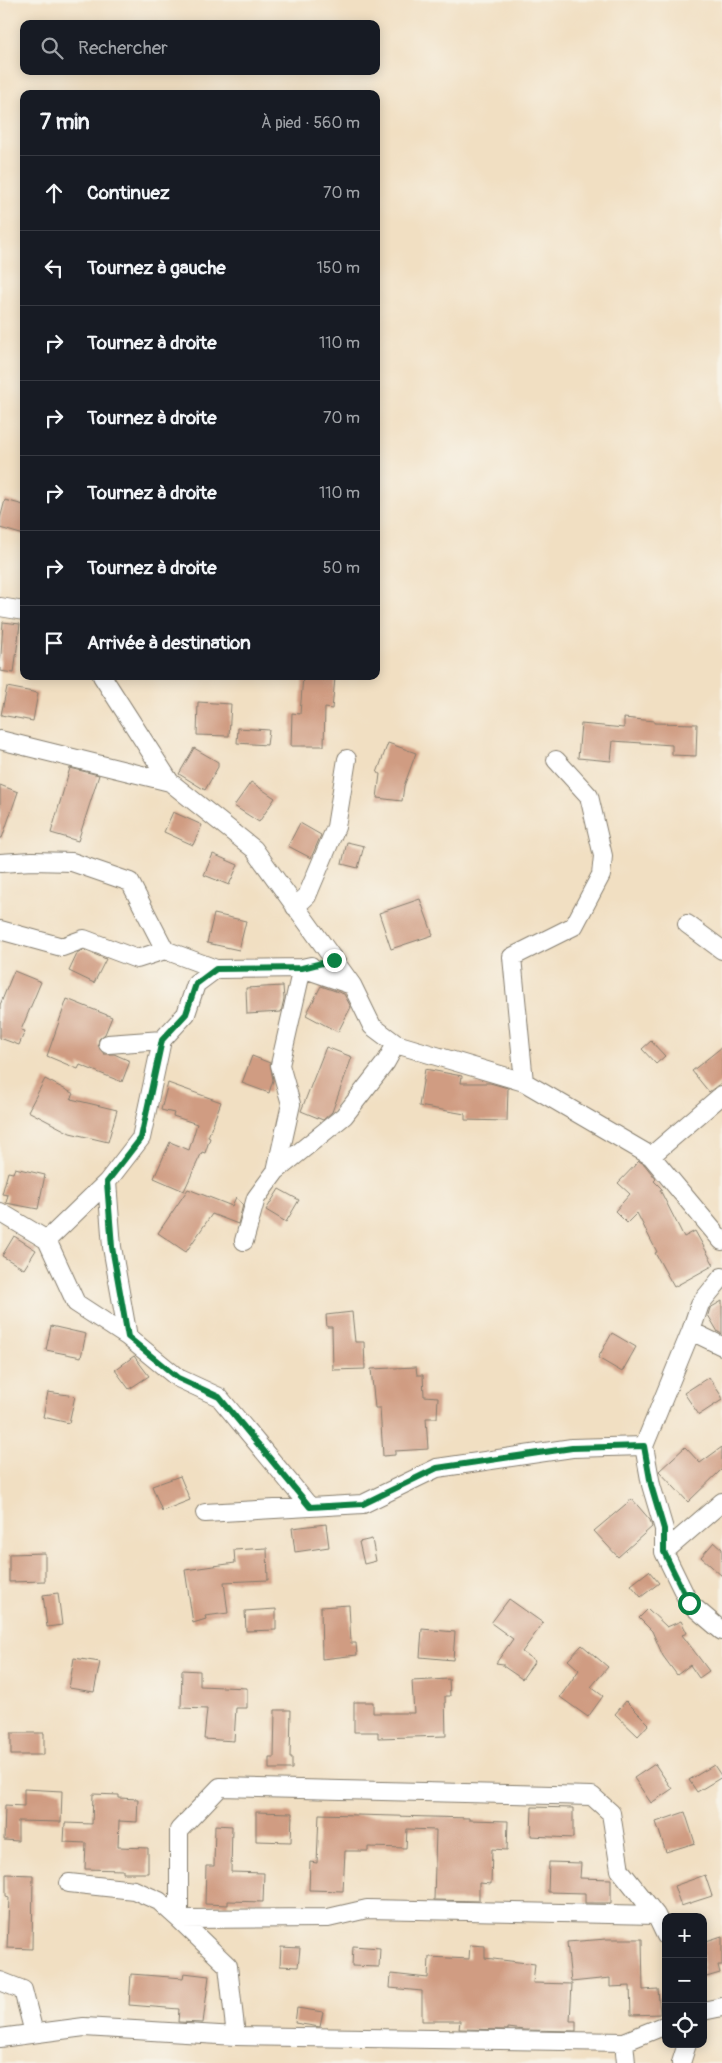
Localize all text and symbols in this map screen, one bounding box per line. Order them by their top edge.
search box [20,20,380,75]
icon: search [38,34,66,62]
text: Rechercher [78,36,168,60]
text: 7 min [40,109,90,136]
text: À pied · 560 m [261,113,360,133]
icon: ahead [40,179,68,207]
text: Continuez [87,181,170,205]
text: 70 m [323,183,360,203]
icon: left [40,254,68,282]
text: Tournez à gauche [87,256,226,280]
text: 150 m [316,258,360,278]
icon: right [40,329,68,357]
text: Tournez à droite [87,331,217,355]
text: 110 m [319,333,360,353]
icon: right [40,404,68,432]
text: Tournez à droite [87,406,217,430]
text: 70 m [323,408,360,428]
icon: right [40,479,68,507]
text: Tournez à droite [87,481,217,505]
text: 110 m [319,483,360,503]
icon: right [40,554,68,582]
text: Tournez à droite [87,556,217,580]
text: 50 m [323,558,360,578]
icon: arrive [40,629,68,657]
text: Arrivée à destination [87,631,251,655]
route end [323,949,346,972]
route start [678,1592,701,1615]
map controls [662,1913,707,2048]
button: + [662,1913,707,1958]
button: − [662,1958,707,2003]
button: locate [662,2003,707,2048]

